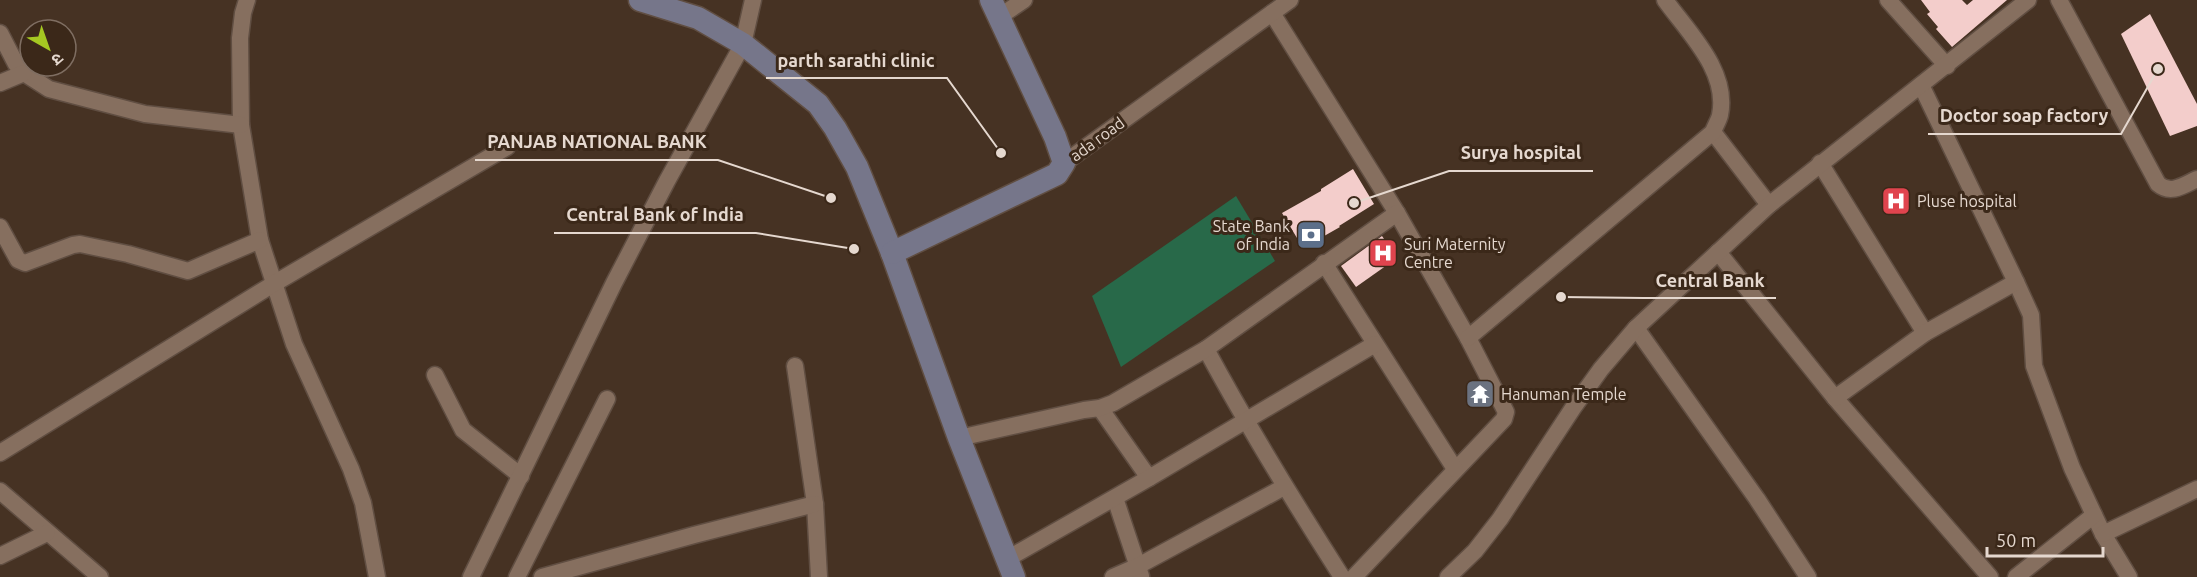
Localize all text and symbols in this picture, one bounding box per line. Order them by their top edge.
north arrow [18,18,78,78]
callout: parth sarathi clinic [766,42,947,78]
text: उ [48,50,67,70]
text: parth sarathi clinic [777,50,935,70]
callout: Doctor soap factory [1928,98,2121,134]
text: Doctor soap factory [1940,105,2109,125]
street label: ada road [1066,113,1128,165]
callout: PANJAB NATIONAL BANK [475,124,718,160]
text: PANJAB NATIONAL BANK [487,131,707,151]
callout: Surya hospital [1449,135,1593,171]
text: Surya hospital [1461,142,1582,162]
hospital icon: Pluse hospital [1880,185,1912,217]
place label: Pluse hospital [1917,192,2017,210]
callout: Central Bank of India [554,197,756,233]
text: Central Bank of India [566,204,744,224]
place label: State Bank of India [1213,217,1290,253]
bank icon: State Bank of India [1295,219,1327,251]
place label: Suri Maternity Centre [1404,235,1506,271]
hospital icon: Suri Maternity Centre [1367,237,1399,269]
callout: Central Bank [1643,262,1776,298]
text: Central Bank [1655,270,1765,290]
temple icon: Hanuman Temple [1464,378,1496,410]
place label: Hanuman Temple [1501,385,1627,403]
scale bar [1987,520,2102,558]
text: 50 m [1996,530,2036,550]

